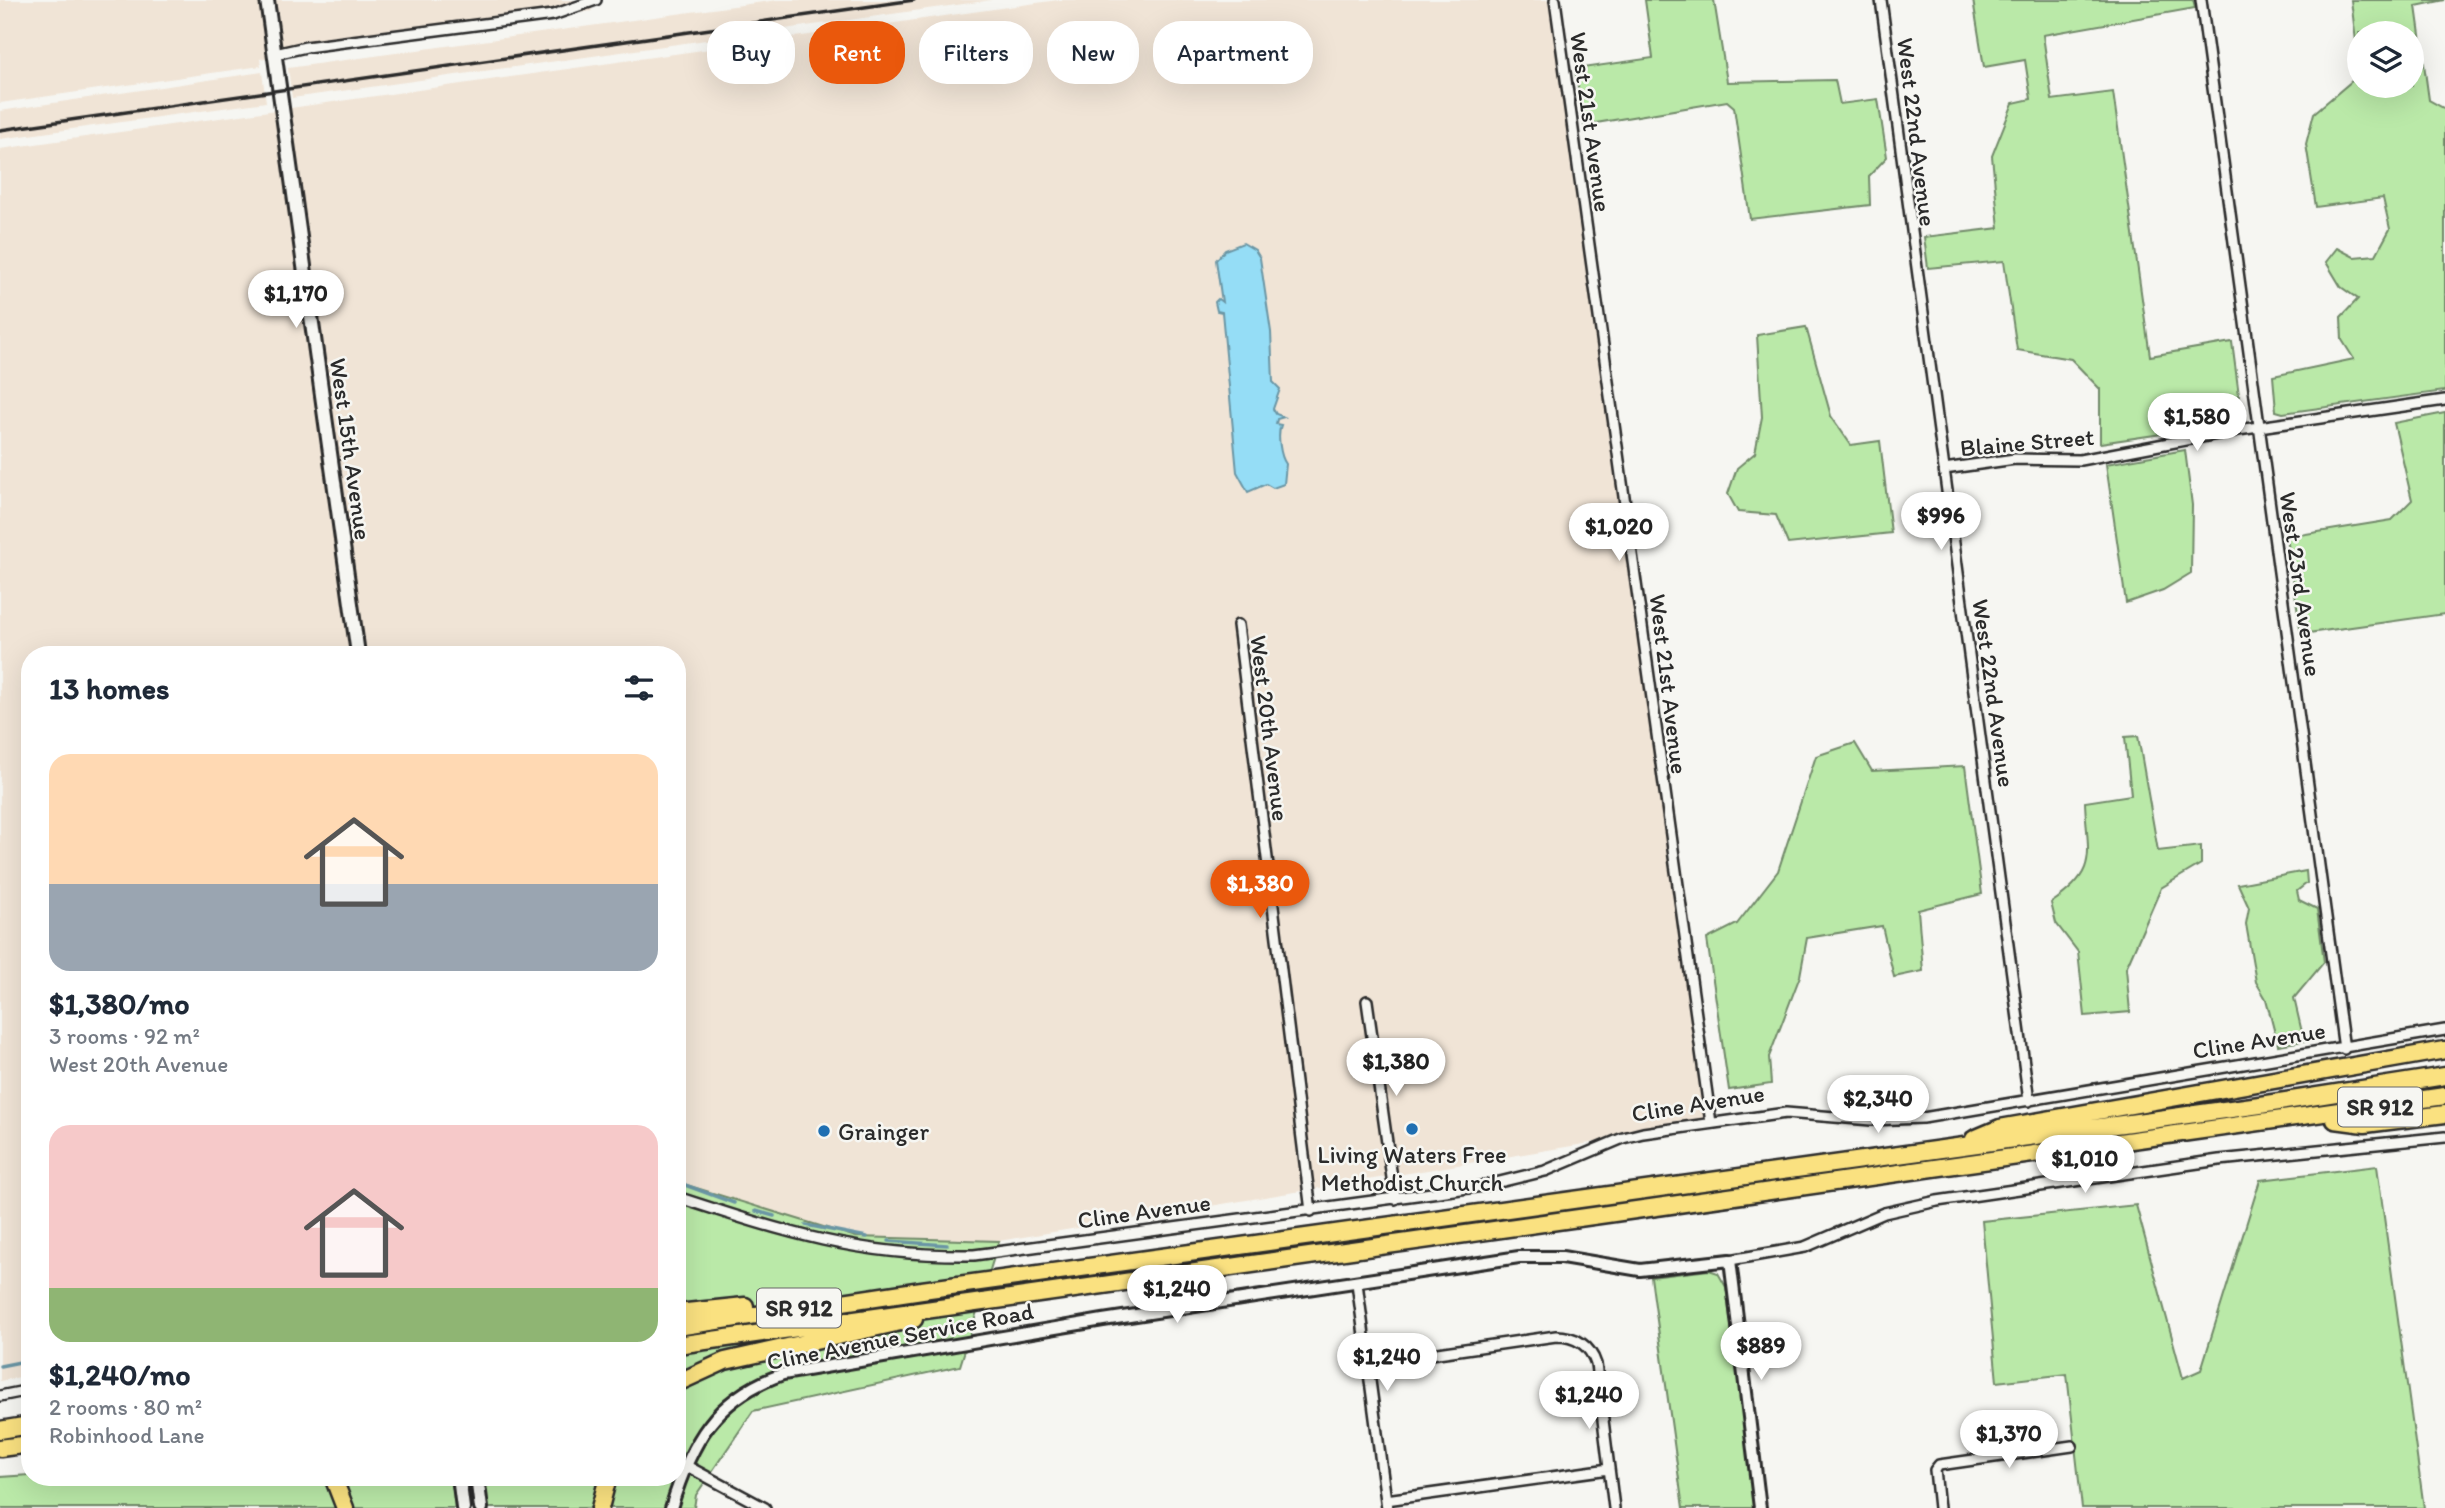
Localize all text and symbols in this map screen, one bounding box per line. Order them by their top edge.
chip: Buy [707,21,795,84]
chip: Rent [809,21,905,84]
chip: Filters [919,21,1033,84]
chip: New [1047,21,1139,84]
chip: Apartment [1153,21,1313,84]
map controls [2347,21,2424,98]
button: layers [2347,21,2424,98]
street label: West 21st Avenue [1564,30,1618,214]
street label: West 22nd Avenue [1891,36,1943,228]
pin: $1,170 [239,270,353,330]
text: $1,170 [264,279,328,307]
street label: West 15th Avenue [324,356,378,542]
pin: $1,580 [2140,393,2254,453]
text: $1,580 [2164,402,2230,430]
street label: Blaine Street [1959,422,2095,462]
street label: West 23rd Avenue [2274,490,2328,678]
pin: $996 [1900,492,1982,552]
text: $996 [1917,501,1965,529]
pin: $1,020 [1562,504,1676,563]
text: $1,020 [1585,512,1653,540]
street label: West 21st Avenue [1644,592,1694,776]
street label: West 22nd Avenue [1966,597,2022,789]
street label: West 20th Avenue [1244,633,1296,823]
icon: filters [620,669,658,707]
text: 13 homes [49,670,169,707]
icon: home [291,799,417,925]
pin: $1,380 [1203,860,1317,920]
text: $1,380 [1226,869,1294,897]
text: $1,380/mo [49,985,190,1022]
street label: Cline Avenue [2190,1015,2328,1065]
text: 3 rooms · 92 m² [49,1022,200,1050]
pin: $1,380 [1339,1038,1453,1098]
text: $1,380 [1362,1047,1430,1075]
text: West 20th Avenue [49,1050,228,1078]
pin: $2,340 [1821,1076,1935,1135]
street label: Cline Avenue [1629,1078,1767,1128]
text: $2,340 [1843,1084,1913,1112]
road number: SR 912 [2338,1088,2422,1126]
place label: Grainger [838,1117,929,1146]
marker: Living Waters Free Methodist Church [1404,1121,1420,1137]
marker: Grainger [816,1123,832,1139]
pin: $1,010 [2028,1136,2142,1195]
place label: Living Waters Free Methodist Church [1317,1140,1507,1197]
text: $1,010 [2052,1144,2118,1172]
icon: home [291,1170,417,1296]
street label: Cline Avenue [1076,1187,1212,1235]
pin: $1,240 [1120,1266,1234,1325]
text: $1,240 [1143,1274,1211,1302]
road number: SR 912 [757,1288,841,1328]
street label: Cline Avenue Service Road [764,1296,1036,1376]
pin: $889 [1720,1322,1802,1382]
text: $889 [1737,1331,1785,1359]
pin: $1,240 [1330,1334,1444,1393]
text: $1,240 [1353,1342,1421,1370]
text: $1,240/mo [49,1356,191,1393]
pin: $1,240 [1532,1372,1646,1431]
text: $1,240 [1555,1380,1623,1408]
text: 2 rooms · 80 m² [49,1393,202,1421]
pin: $1,370 [1952,1410,2066,1470]
text: $1,370 [1976,1419,2042,1447]
text: Robinhood Lane [49,1421,204,1449]

